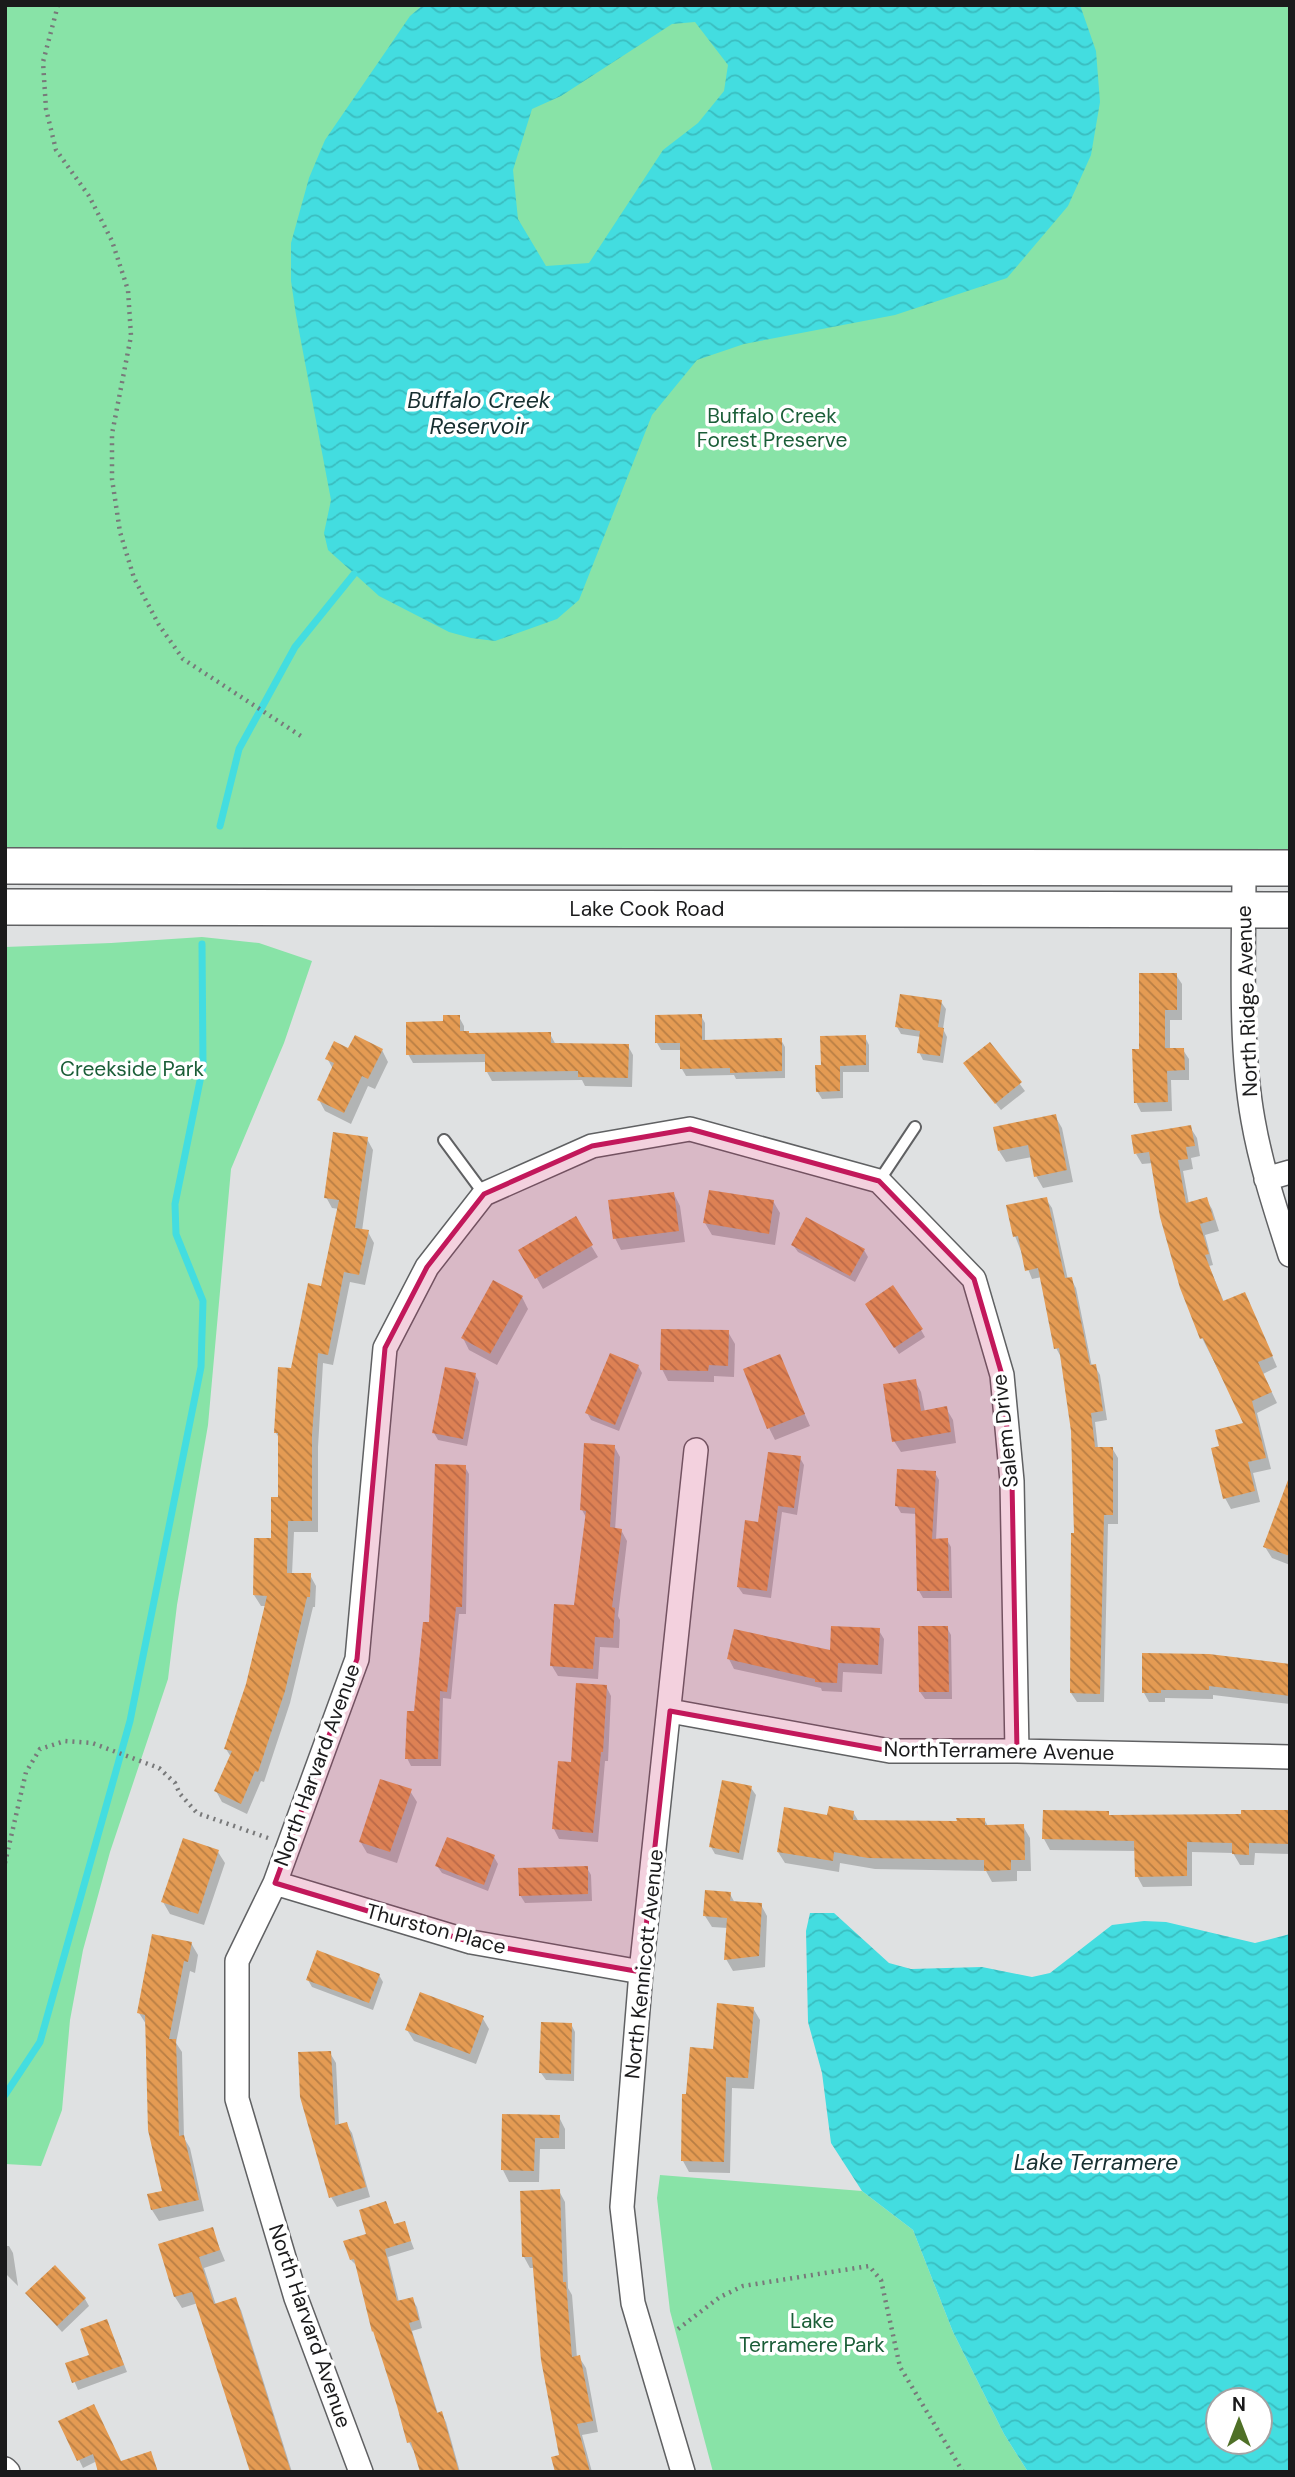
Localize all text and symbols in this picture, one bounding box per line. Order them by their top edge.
water label: Buffalo Creek Reservoir [407,385,551,441]
park label: Buffalo Creek Forest Preserve [697,402,847,454]
street label: Lake Cook Road [570,895,724,923]
street label: North Ridge Avenue [1230,905,1264,1097]
park label: Creekside Park [60,1055,204,1083]
street label: Salem Drive [985,1373,1025,1489]
street label: North Harvard Avenue [267,1660,367,1870]
street label: NorthTerramere Avenue [883,1735,1115,1767]
street label: North Kennicott Avenue [618,1848,670,2080]
street label: Thurston Place [363,1897,509,1961]
water label: Lake Terramere [1014,2147,1178,2177]
street label: North Harvard Avenue [262,2220,358,2432]
park label: Lake Terramere Park [739,2307,885,2359]
north arrow [1204,2386,1274,2456]
text: N [1232,2392,1246,2417]

